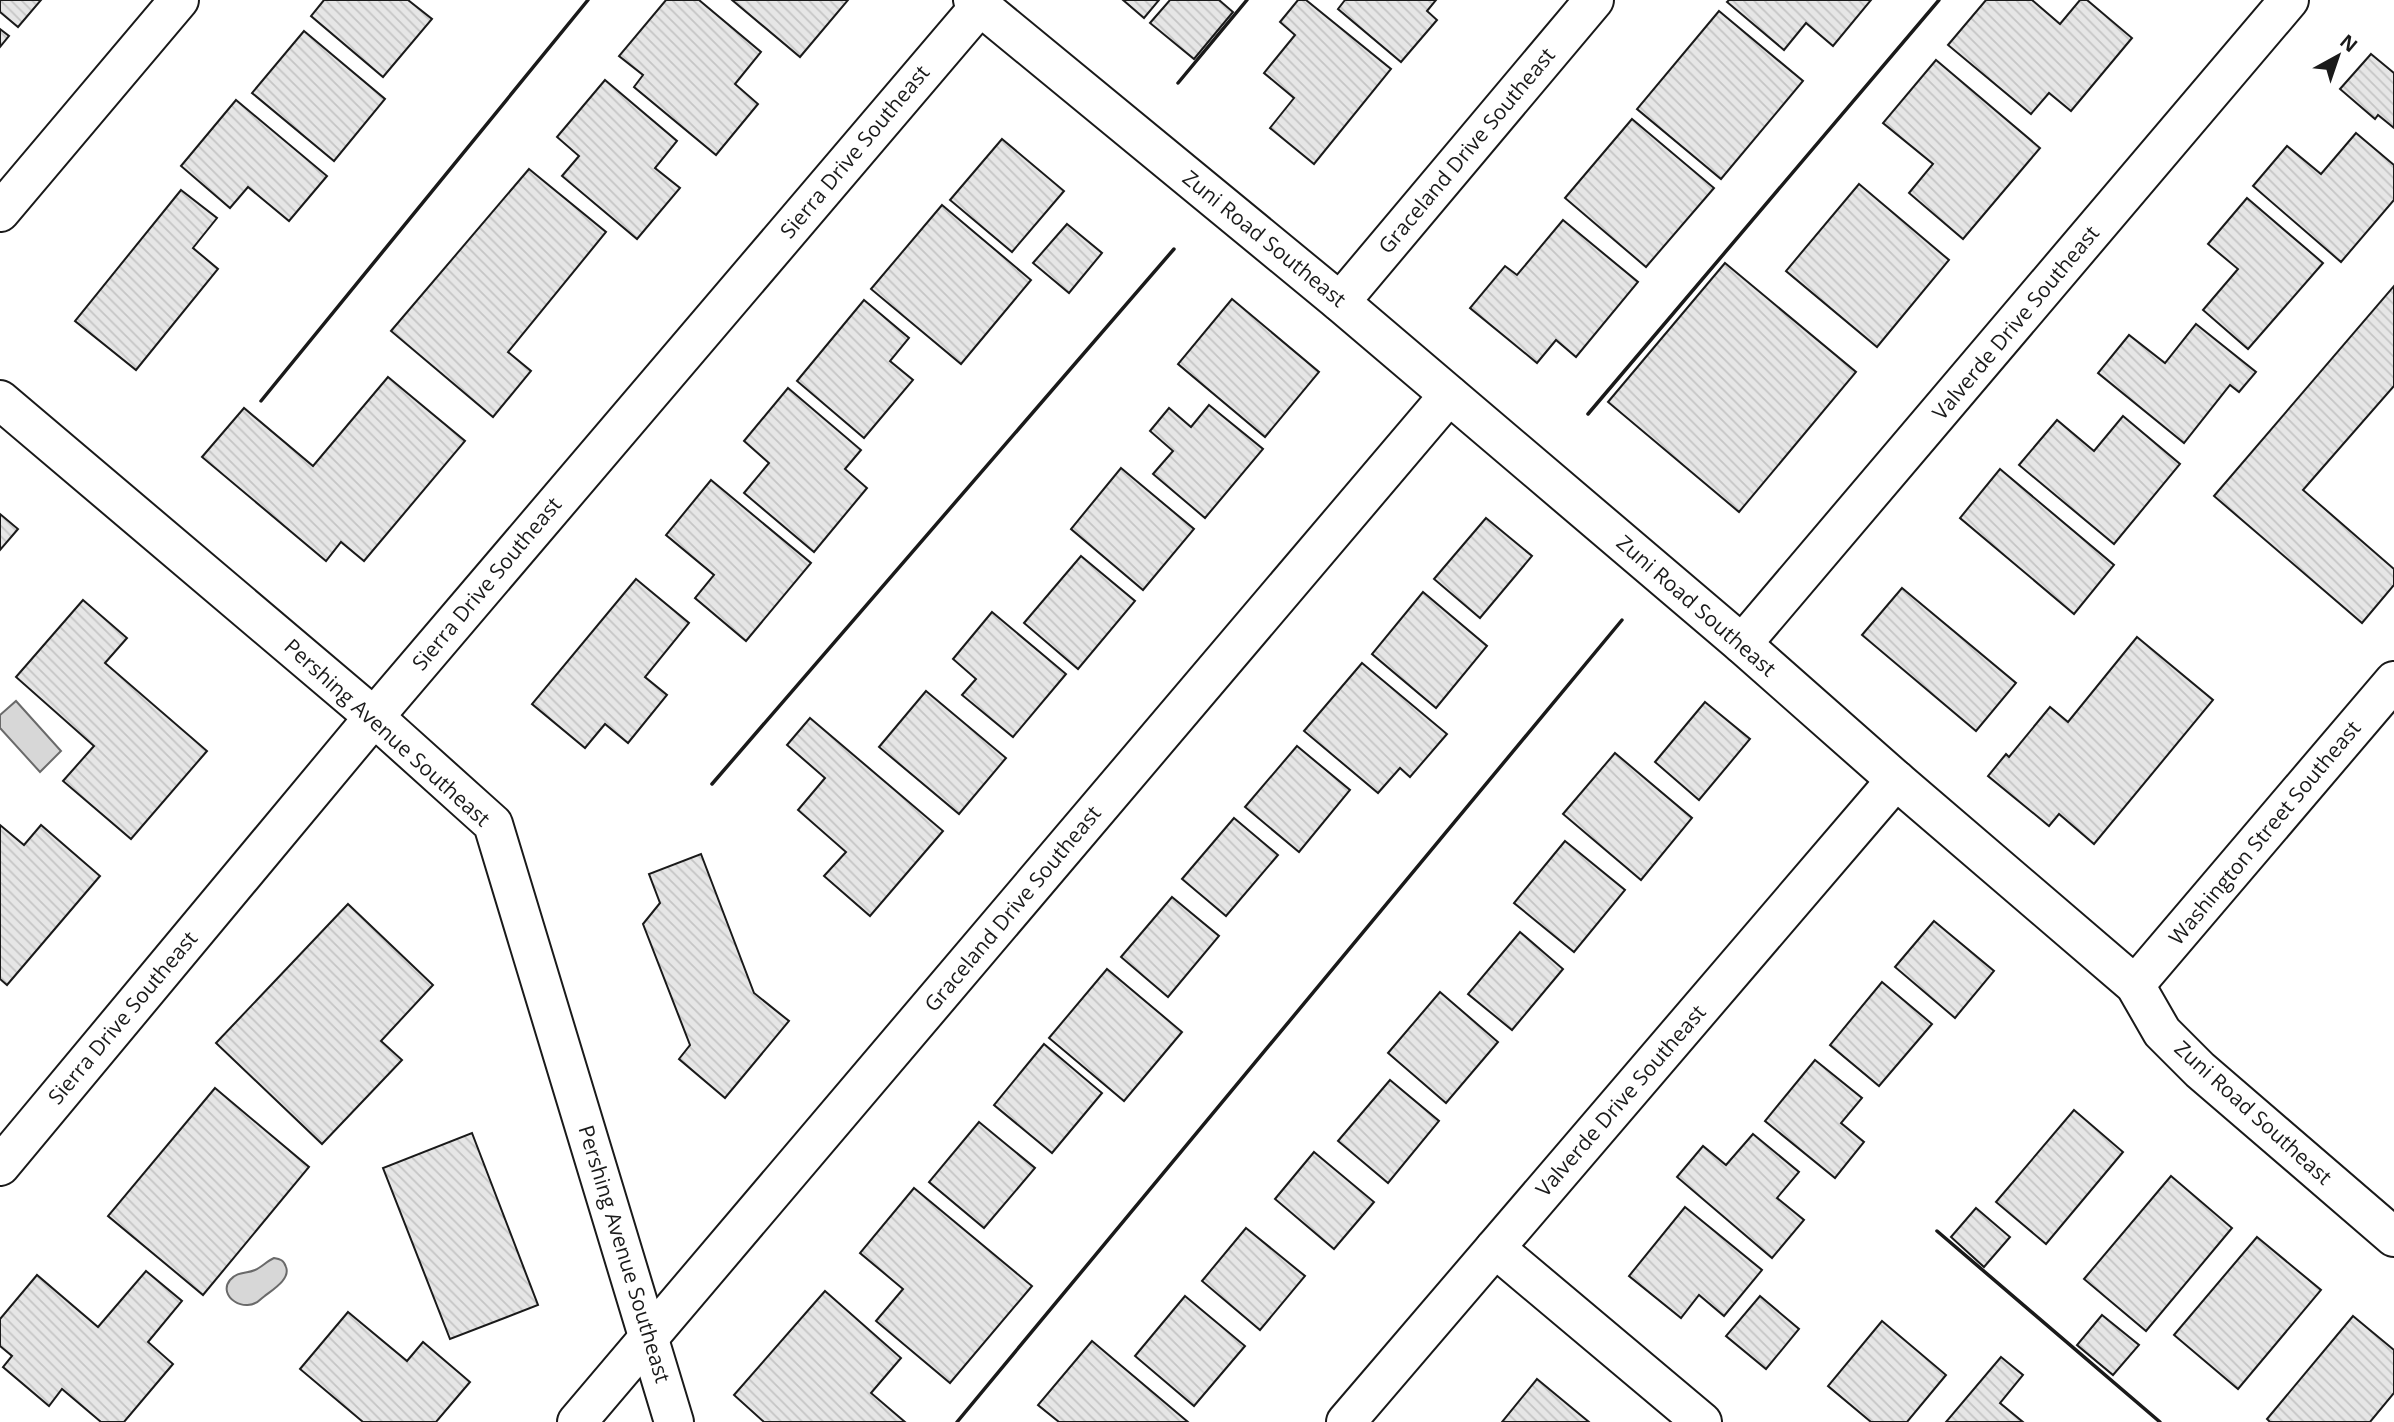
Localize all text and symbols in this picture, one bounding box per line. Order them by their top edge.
north arrow [2303,21,2373,91]
text: N [2335,28,2363,58]
street label: Graceland Drive Southeast [1372,41,1561,259]
street label: Sierra Drive Southeast [773,59,935,244]
street label: Zuni Road Southeast [1177,164,1352,313]
street label: Valverde Drive Southeast [1926,219,2105,425]
street label: Sierra Drive Southeast [405,491,567,676]
street label: Zuni Road Southeast [1611,528,1782,682]
street label: Pershing Avenue Southeast [279,632,497,832]
street label: Washington Street Southeast [2162,714,2366,950]
street label: Graceland Drive Southeast [918,799,1107,1017]
street label: Sierra Drive Southeast [41,925,203,1110]
street label: Valverde Drive Southeast [1529,998,1711,1202]
street label: Zuni Road Southeast [2169,1034,2338,1190]
street label: Pershing Avenue Southeast [572,1122,677,1386]

